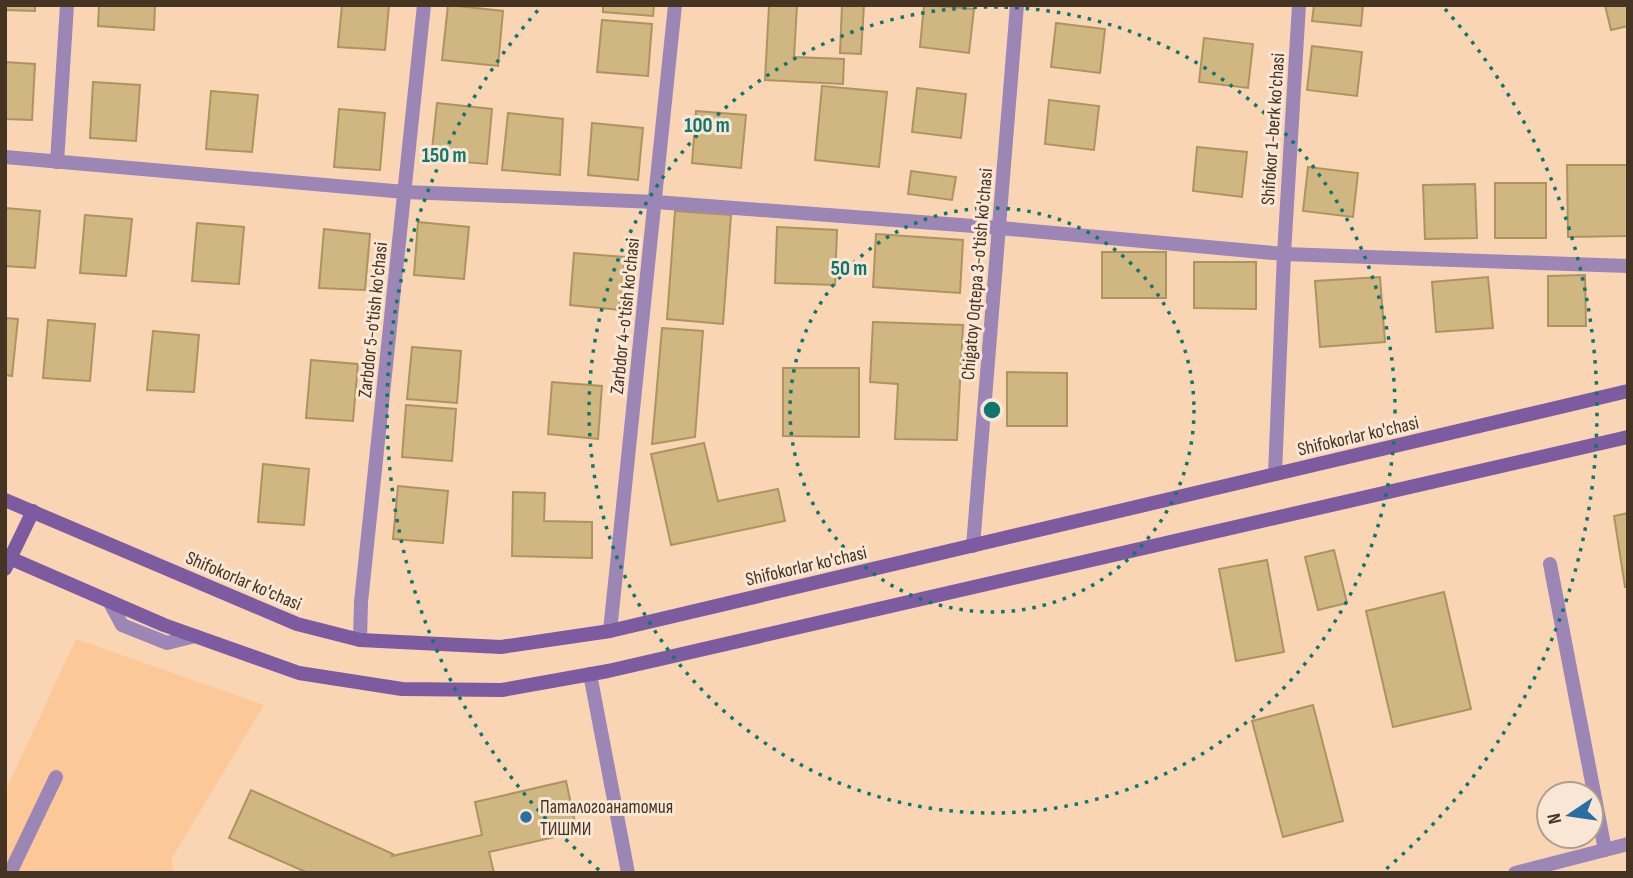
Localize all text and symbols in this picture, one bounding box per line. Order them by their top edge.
street label: Shifokor 1-berk ko'chasi [1257,52,1290,206]
text: 100 m [684,113,730,138]
text: 150 m [422,143,466,168]
street label: Chigatoy Oqtepa 3-o'tish ko'chasi [957,167,998,381]
street label: Zarbdor 4-o'tish ko'chasi [606,237,645,395]
street label: Zarbdor 5-o'tish ko'chasi [354,241,393,399]
text: 50 m [831,256,867,281]
centre of rings [980,398,1004,422]
street label: Shifokorlar ko'chasi [1296,411,1421,462]
street label: Shifokorlar ko'chasi [744,541,869,592]
street label: Shifokorlar ko'chasi [182,547,305,616]
north arrow [1535,780,1605,850]
place label: Паталогоанатомия ТИШМИ [540,796,673,841]
marker: Паталогоанатомия ТИШМИ [518,809,534,825]
text: N [1543,811,1567,826]

